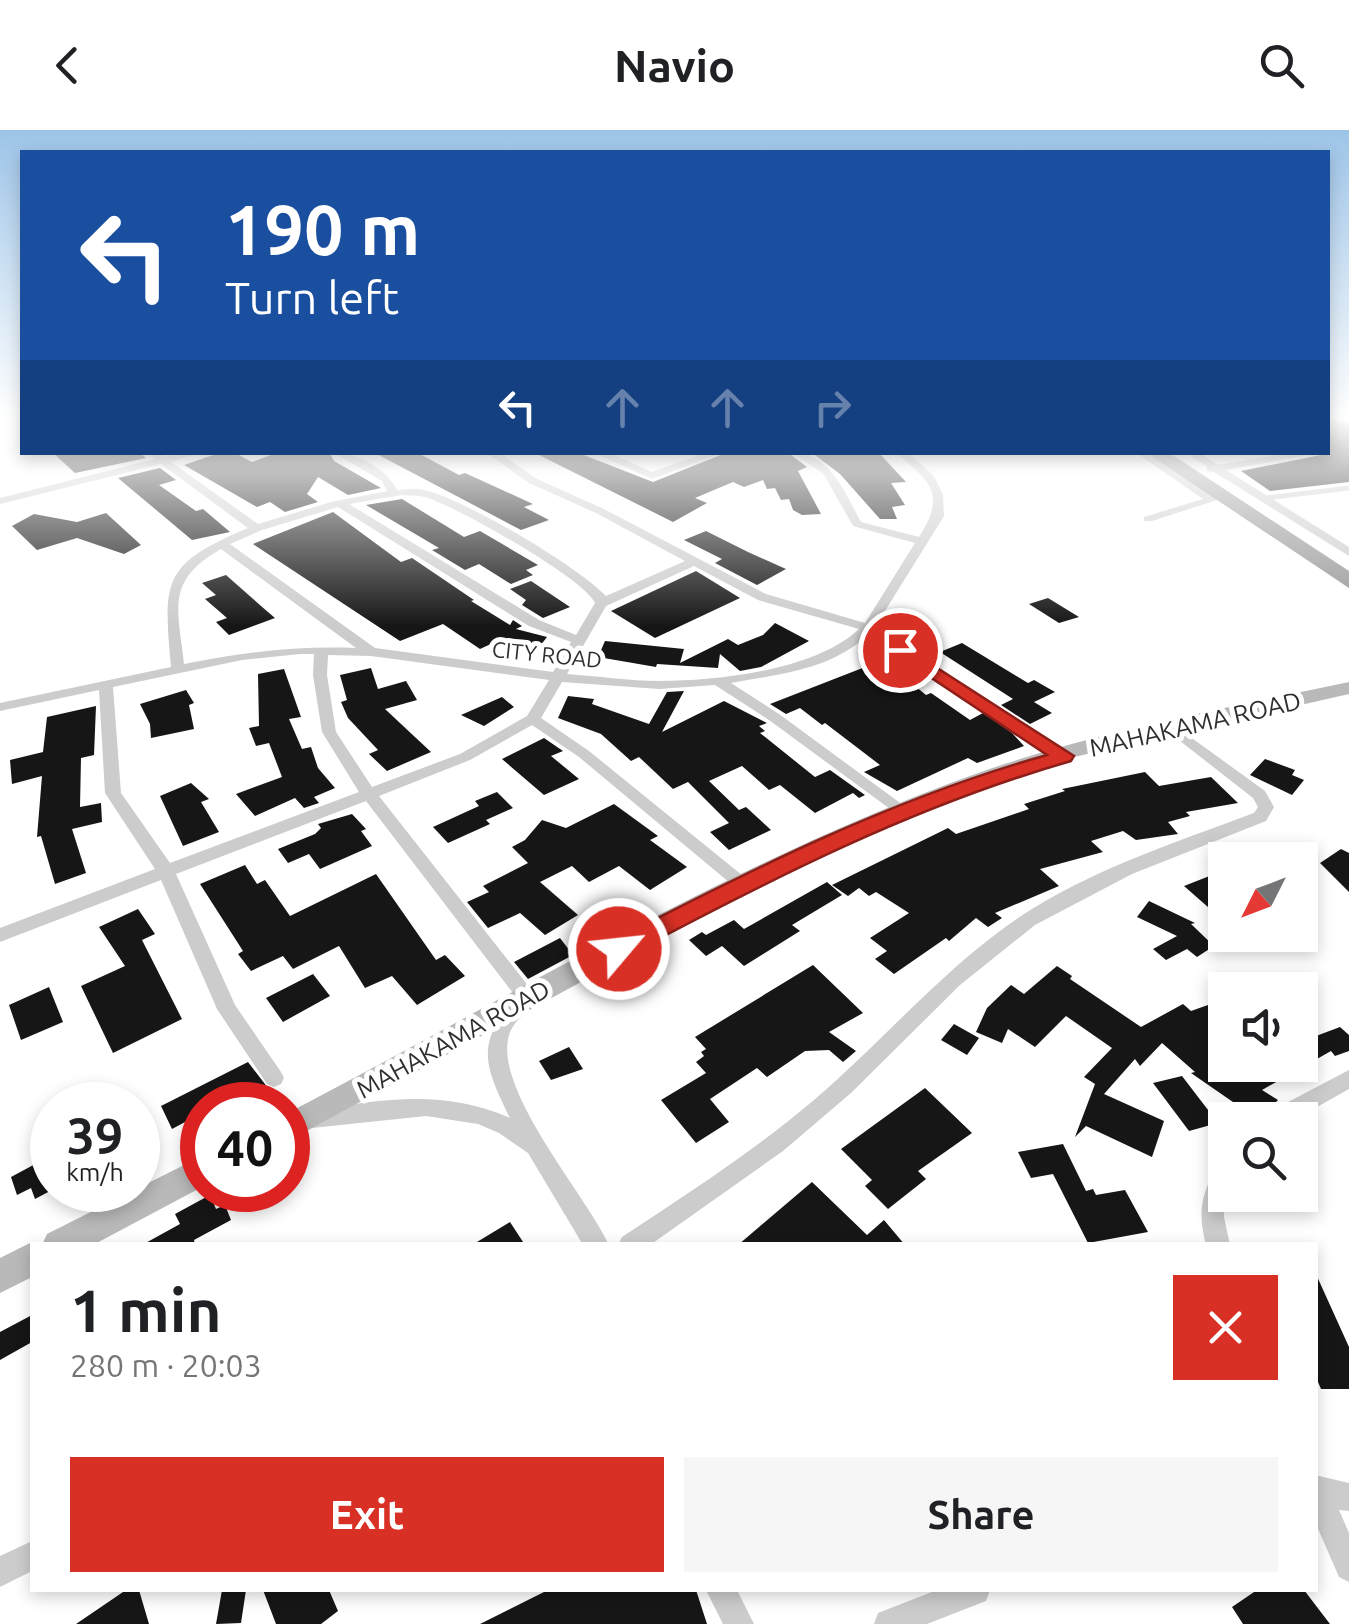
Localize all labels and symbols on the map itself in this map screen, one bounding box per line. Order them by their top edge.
pin [858,608,943,693]
street label: CITY ROAD [491,636,603,672]
street label: MAHAKAMA ROAD [1086,686,1304,762]
north arrow [1208,842,1318,952]
position arrow [567,897,671,1001]
street label: MAHAKAMA ROAD [352,974,554,1104]
speed limit sign: 40 [180,1082,310,1212]

